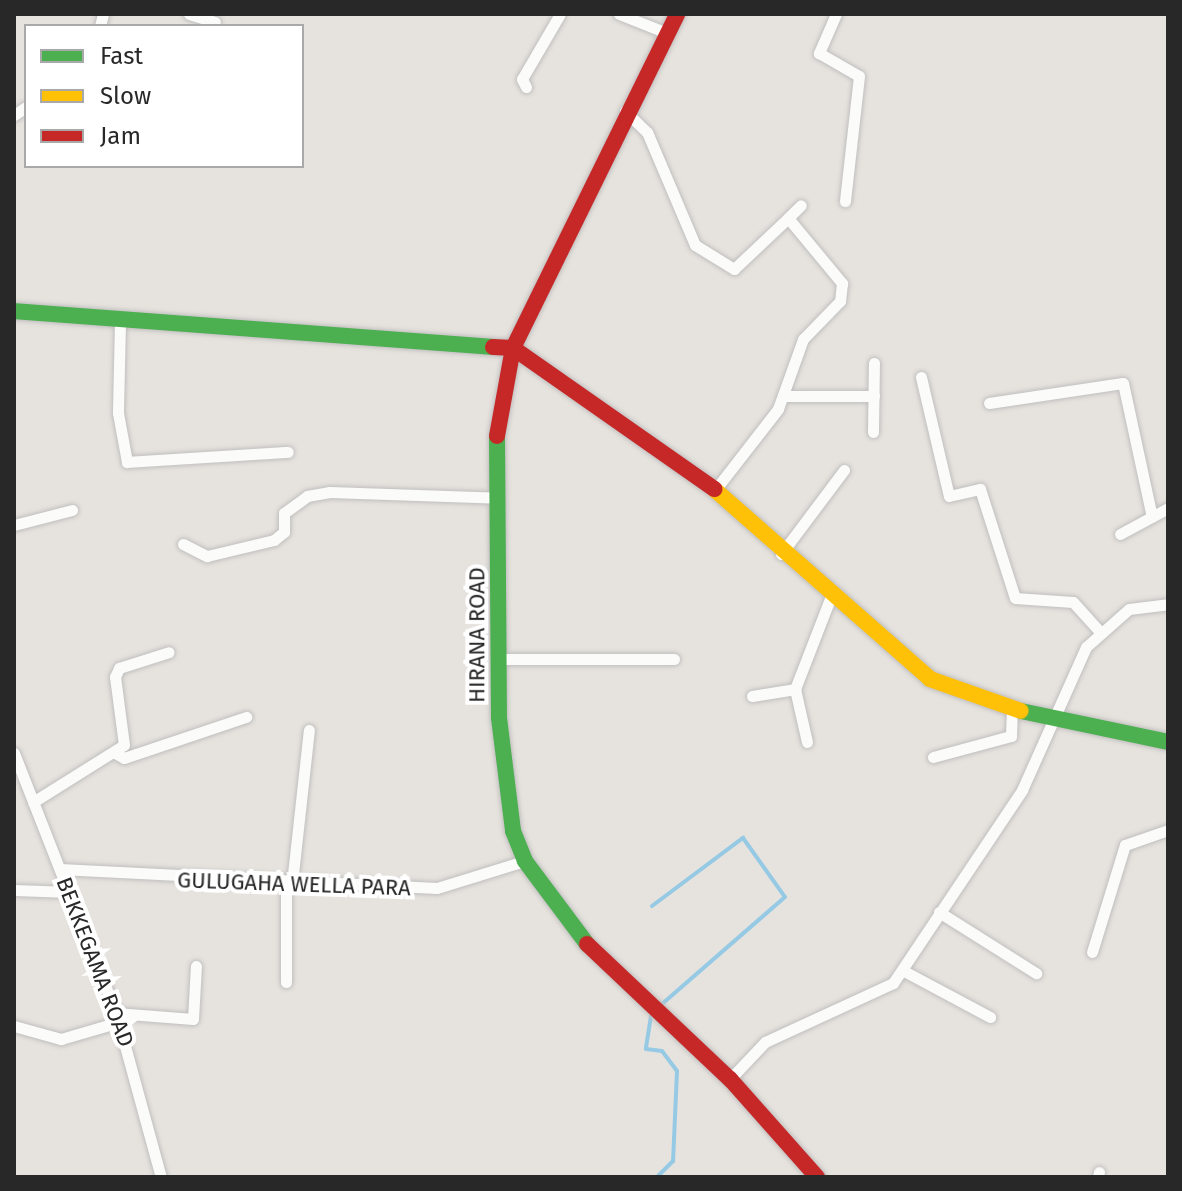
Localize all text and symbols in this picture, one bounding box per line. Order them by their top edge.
legend [24,24,304,168]
text: Fast [100,42,143,70]
text: Slow [100,82,151,110]
text: Jam [100,122,141,150]
street label: HIRANA ROAD [464,567,490,703]
street label: GULUGAHA WELLA PARA [177,867,411,901]
street label: BEKKEGAMA ROAD [51,873,139,1051]

